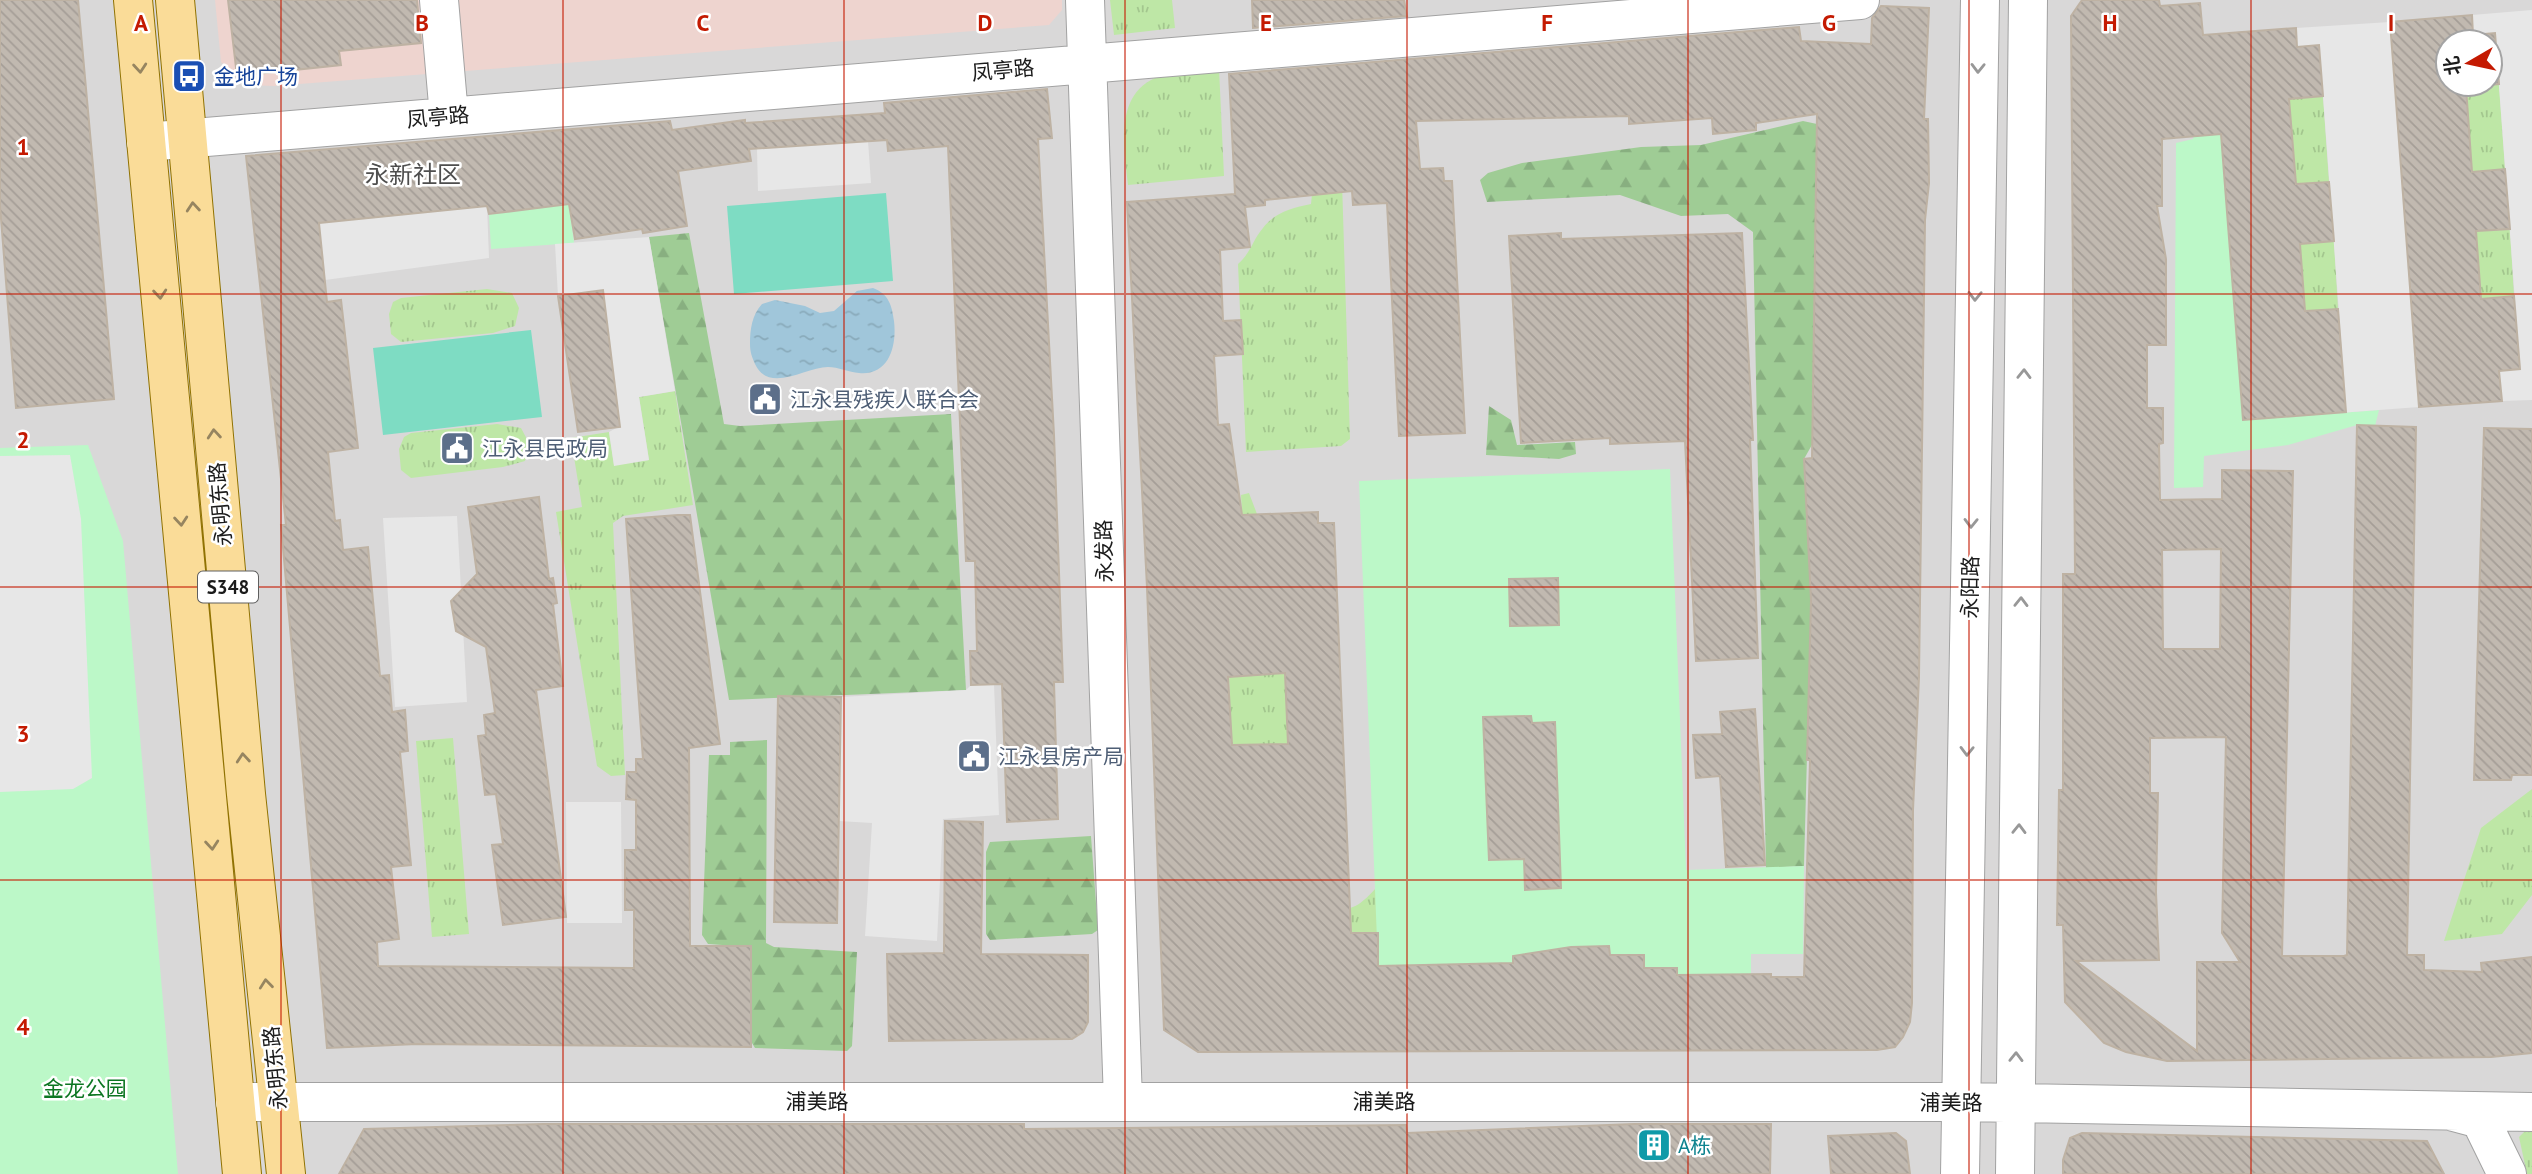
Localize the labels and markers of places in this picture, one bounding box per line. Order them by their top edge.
bus stop icon: 金地广场 [170,57,208,95]
place label: 金地广场 [214,63,298,90]
public building icon: 江永县残疾人联合会 [746,380,784,418]
place label: 江永县残疾人联合会 [790,386,979,413]
public building icon: 江永县民政局 [438,429,476,467]
place label: 江永县民政局 [482,435,608,462]
public building icon: 江永县房产局 [955,737,993,775]
place label: 江永县房产局 [998,743,1124,770]
building icon: A栋 [1635,1126,1673,1164]
place label: A栋 [1678,1132,1711,1159]

